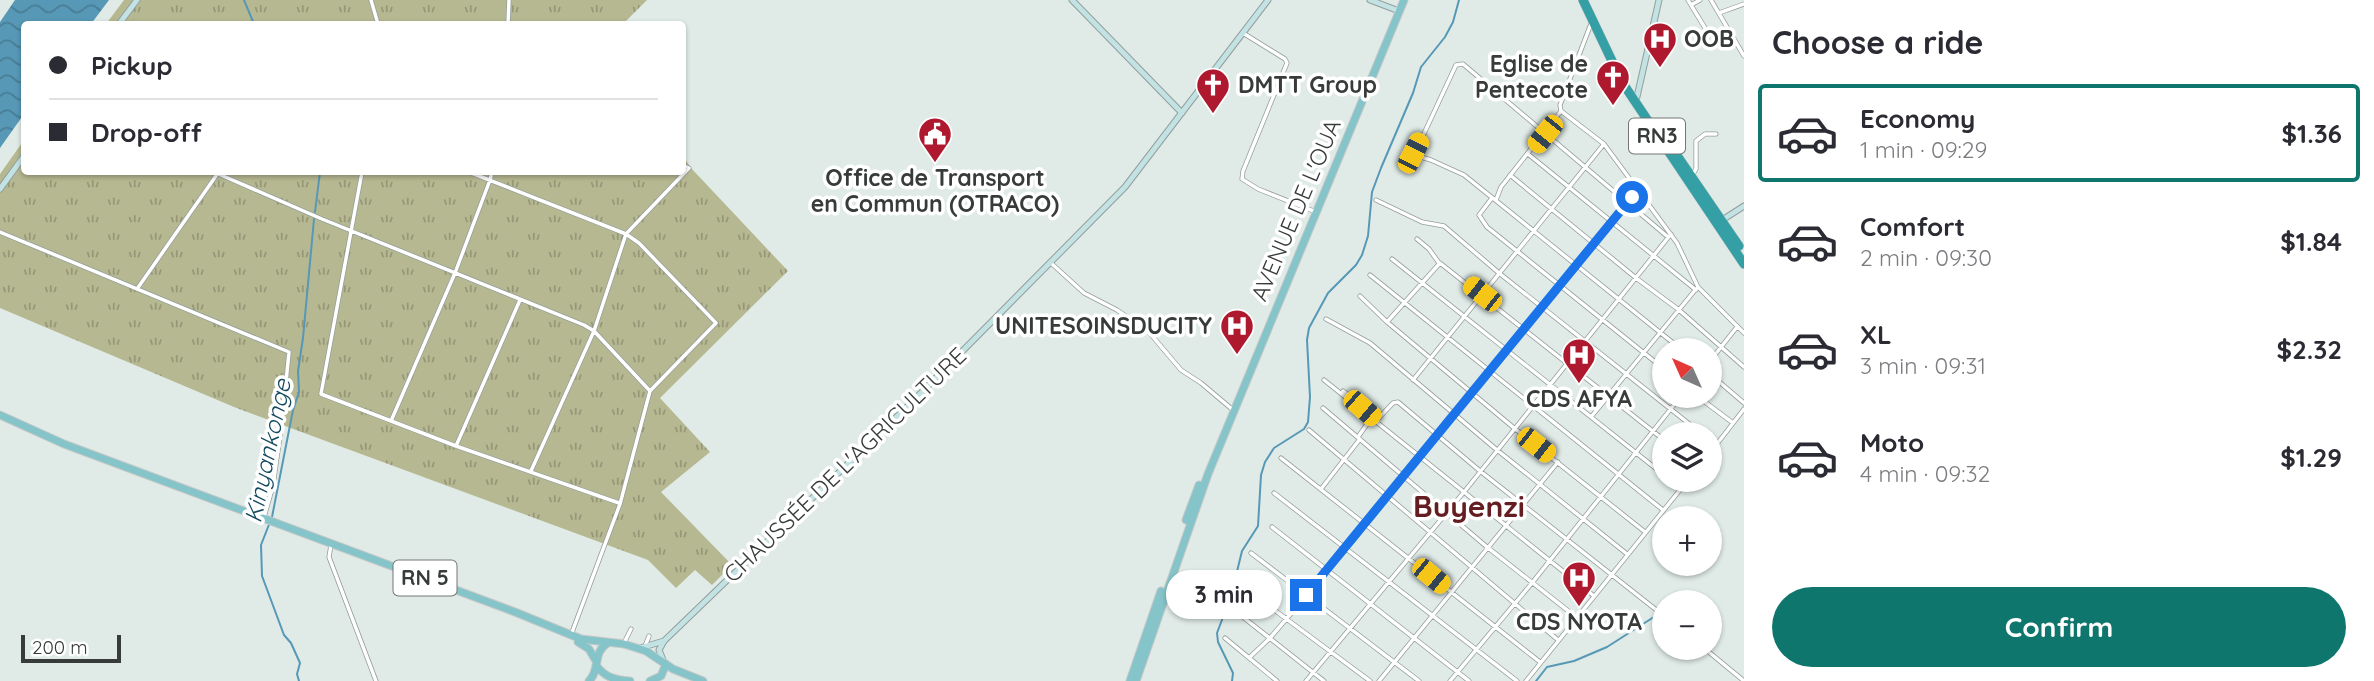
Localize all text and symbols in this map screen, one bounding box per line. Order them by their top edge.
hospital icon: OOB [1641,20,1679,69]
text: Choose a ride [1772,22,1984,62]
place label: OOB [1684,24,1734,53]
text: Pickup [91,49,173,82]
place label: Eglise de Pentecote [1475,49,1588,104]
church icon: Eglise de Pentecote [1594,58,1632,107]
church icon: DMTT Group [1194,66,1232,115]
place label: DMTT Group [1238,70,1377,99]
icon: car [1776,102,1839,165]
text: Economy [1860,102,1975,135]
car [1524,111,1567,157]
street label: AVENUE DE L'OUA [1244,114,1347,305]
public building icon: Office de Transport en Commun (OTRACO) [916,115,954,164]
text: Drop-off [91,116,202,149]
text: $1.36 [2282,117,2342,150]
road number: RN3 [1629,118,1685,154]
car [1395,130,1432,176]
text: 1 min · 09:29 [1860,135,1987,164]
place label: Office de Transport en Commun (OTRACO) [811,163,1059,218]
route start [1616,181,1648,213]
icon: car [1776,210,1839,273]
text: Comfort [1860,210,1965,243]
text: $1.84 [2280,225,2342,258]
text: 2 min · 09:30 [1860,243,1992,272]
car [1459,273,1506,315]
hospital icon: UNITESOINSDUCITY [1218,307,1256,356]
place label: UNITESOINSDUCITY [995,311,1212,340]
icon: car [1776,318,1839,381]
text: XL [1860,318,1892,351]
text: $2.32 [2276,333,2342,366]
hospital icon: CDS AFYA [1560,336,1598,385]
north arrow [1652,338,1722,408]
map controls [1652,338,1722,660]
street label: CHAUSSÉE DE L'AGRICULTURE [717,341,972,588]
text: 3 min · 09:31 [1860,351,1986,380]
water label: Kinyankonge [237,375,297,525]
place label: CDS AFYA [1526,384,1632,413]
car [1340,386,1385,430]
button: layers [1652,422,1722,492]
car [1513,424,1560,466]
icon: car [1776,426,1839,489]
text: Moto [1860,426,1924,459]
text: $1.29 [2280,441,2342,474]
text: 4 min · 09:32 [1860,459,1990,488]
district label: Buyenzi [1413,487,1525,525]
button: + [1652,506,1722,576]
car [1409,555,1454,597]
hospital icon: CDS NYOTA [1560,559,1598,608]
road number: RN 5 [394,560,457,596]
callout: 3 min [1166,570,1282,620]
route end [1290,579,1322,611]
text: 3 min [1194,580,1254,609]
button: Confirm [1772,587,2346,667]
button: − [1652,590,1722,660]
place label: CDS NYOTA [1516,607,1642,636]
scale bar [21,632,121,664]
text: 200 m [32,635,88,659]

